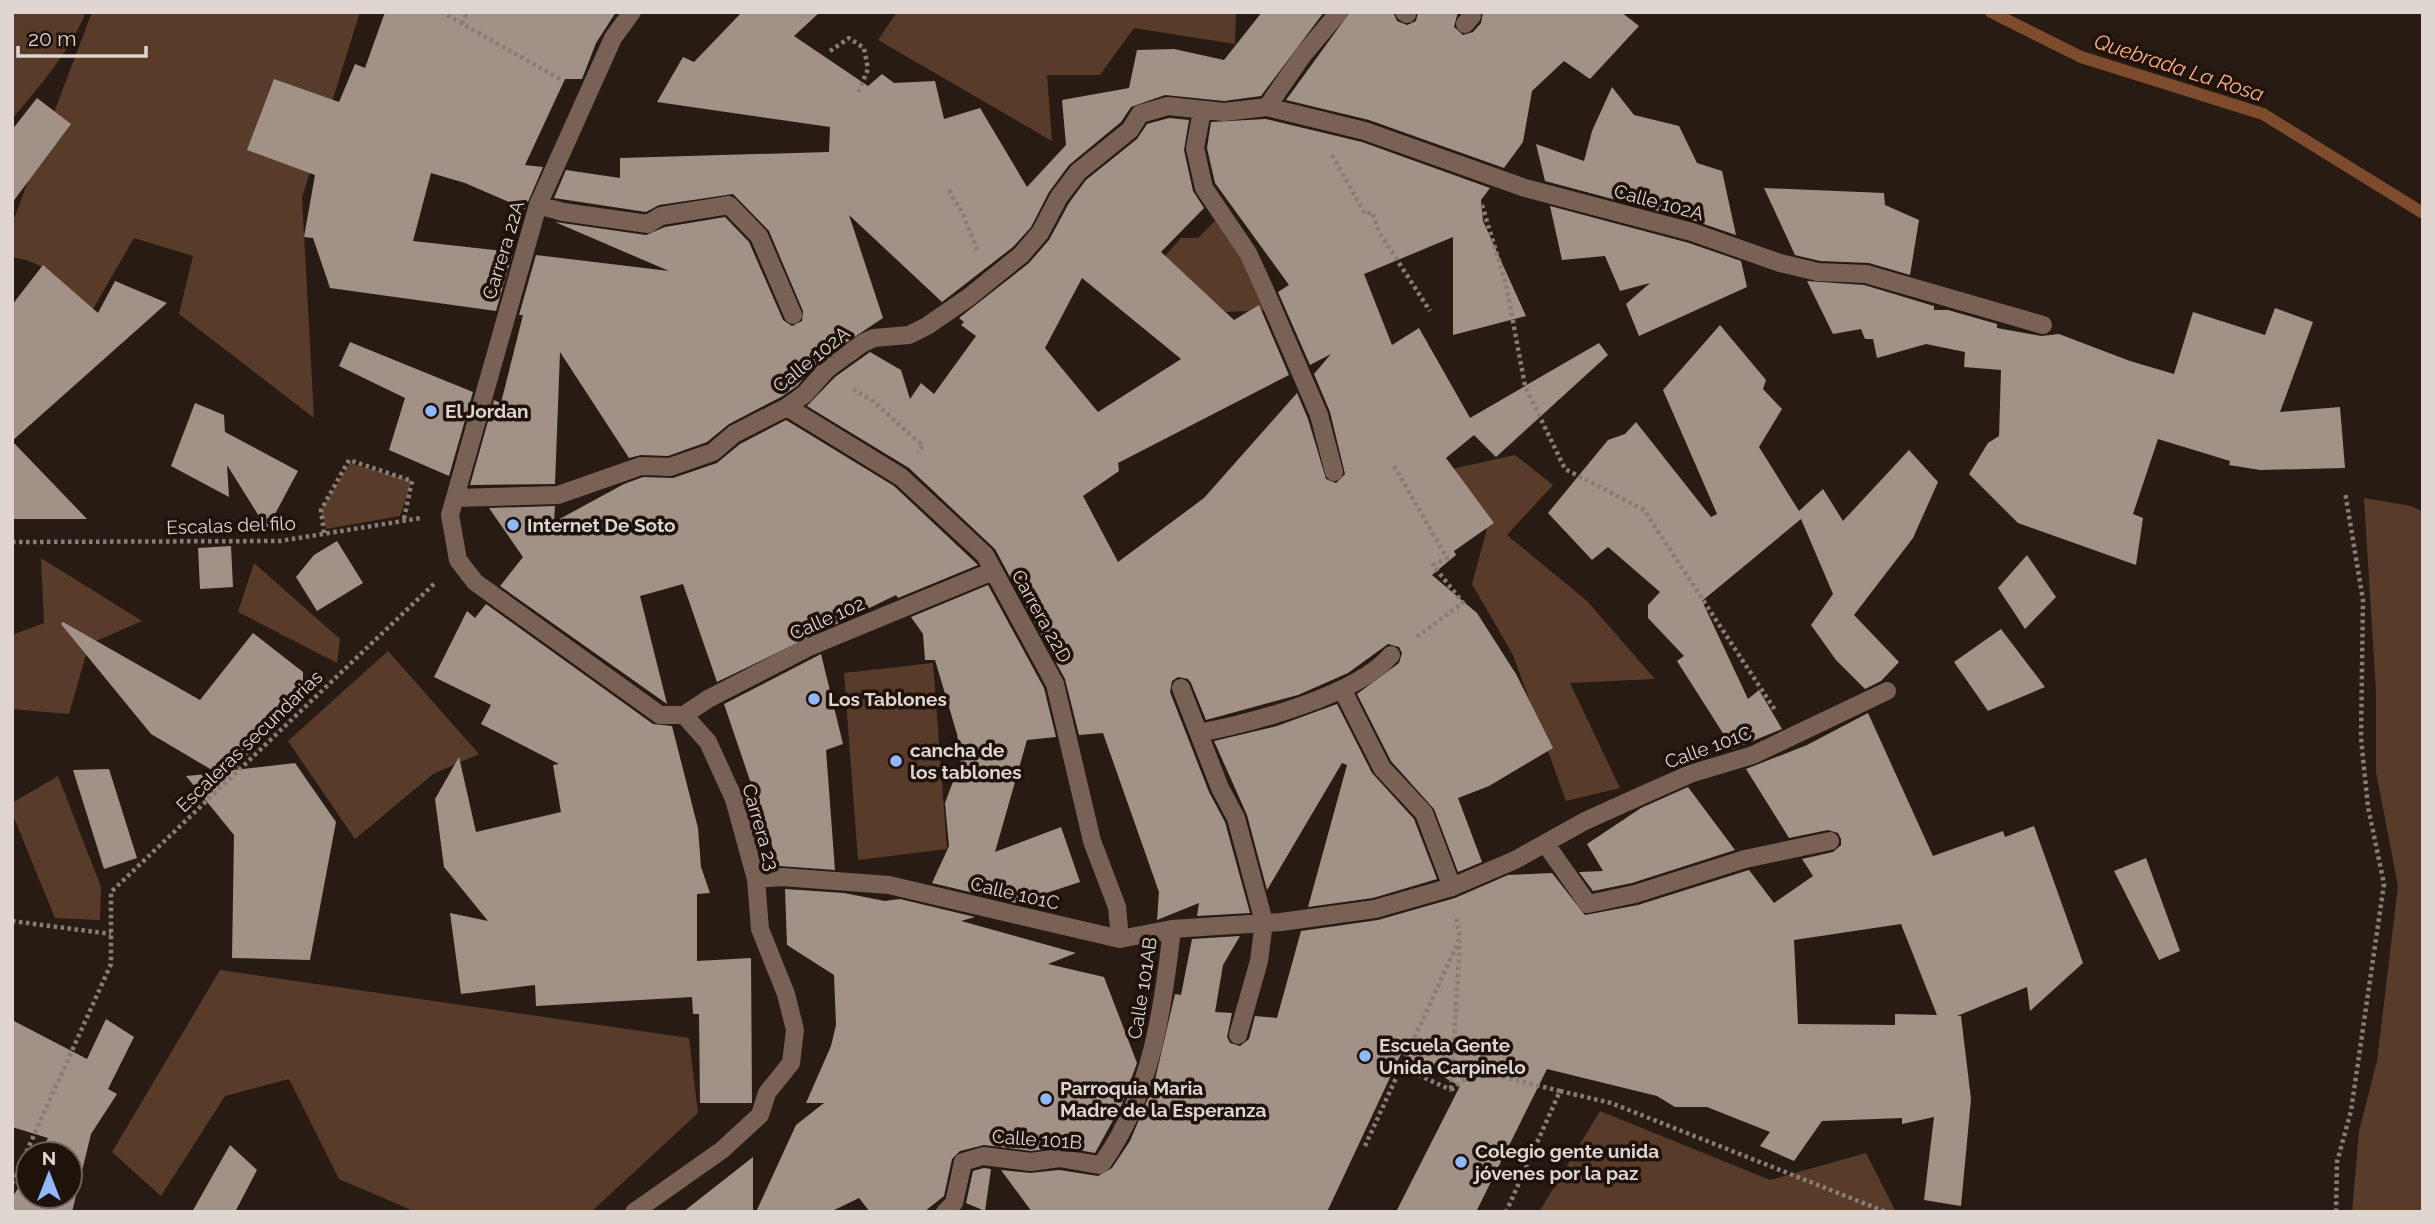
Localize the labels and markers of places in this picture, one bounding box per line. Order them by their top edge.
place label: El Jordan [445,400,529,422]
marker: El Jordan [423,403,439,419]
place label: Internet De Soto [527,514,676,536]
marker: Internet De Soto [505,517,521,533]
place label: Los Tablones [828,688,947,710]
marker: Los Tablones [806,691,822,707]
place label: cancha de los tablones [910,739,1022,783]
marker: cancha de los tablones [888,753,904,769]
place label: Escuela Gente Unida Carpinelo [1379,1034,1526,1078]
marker: Escuela Gente Unida Carpinelo [1357,1048,1373,1064]
place label: Parroquia Maria Madre de la Esperanza [1060,1077,1267,1121]
marker: Parroquia Maria Madre de la Esperanza [1038,1091,1054,1107]
place label: Colegio gente unida jóvenes por la paz [1472,1140,1659,1184]
marker: Colegio gente unida jóvenes por la paz [1453,1154,1469,1170]

